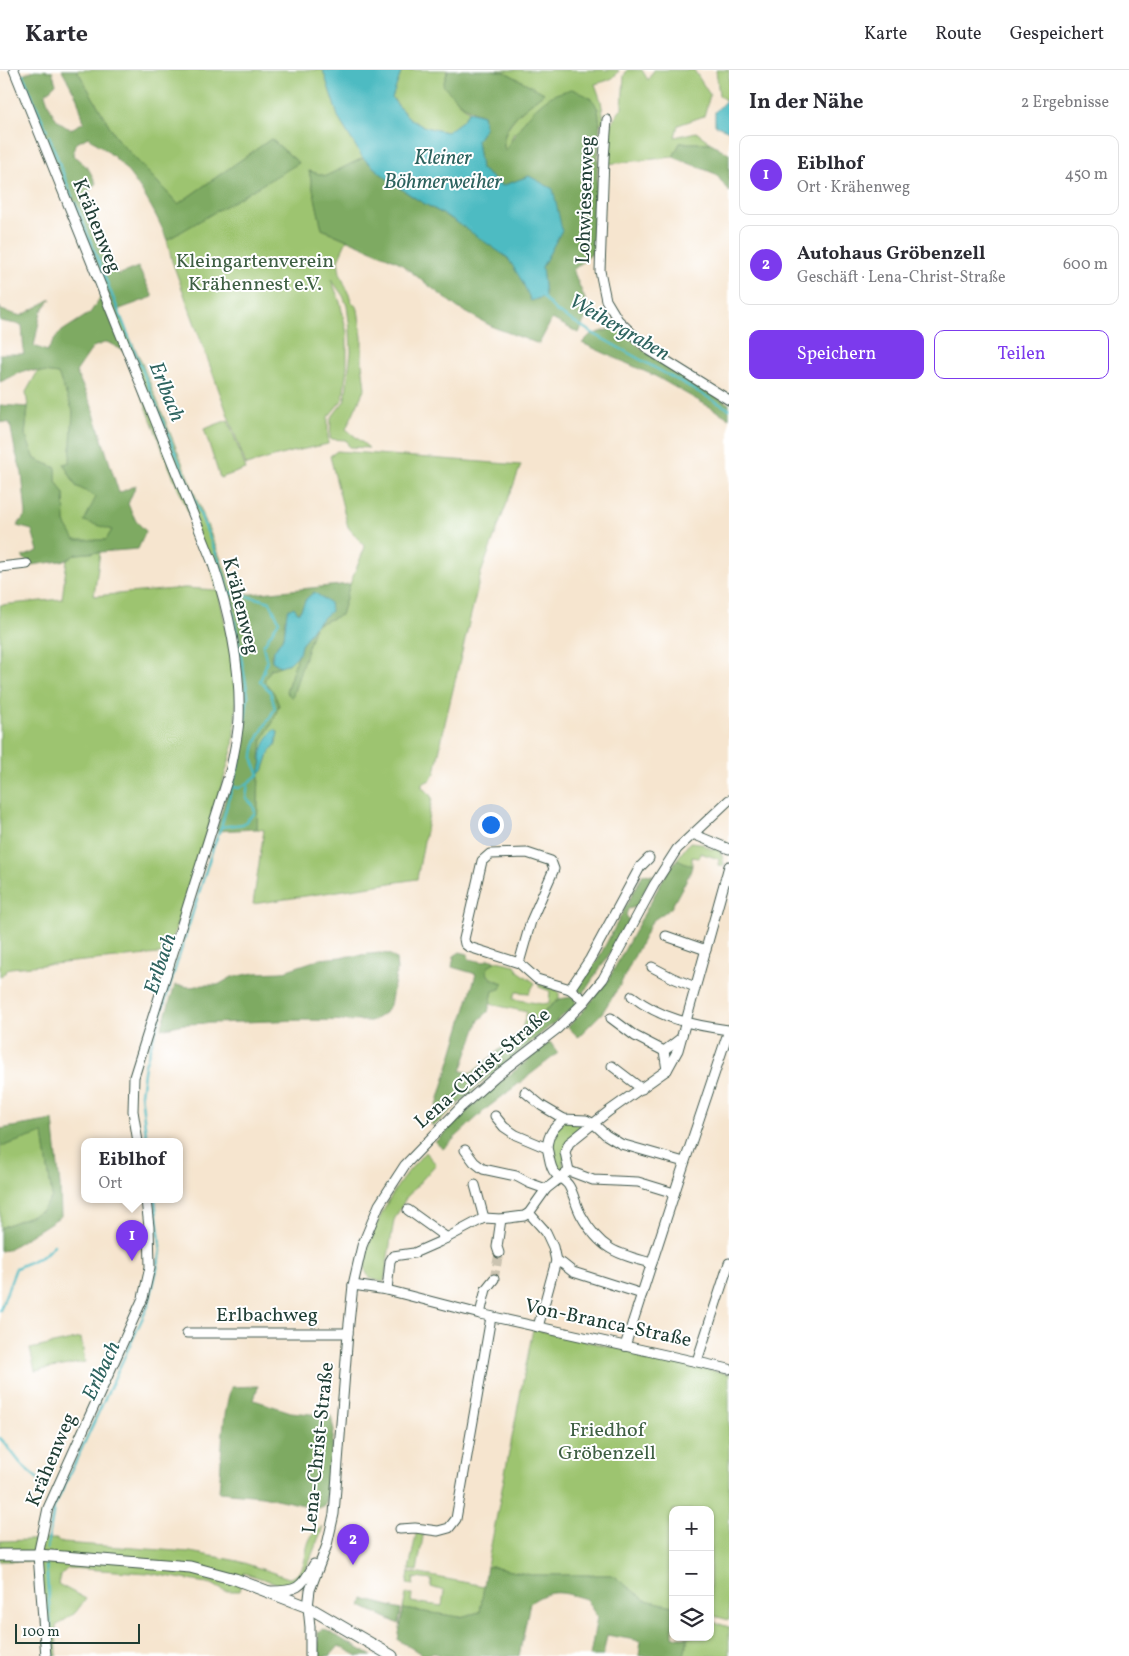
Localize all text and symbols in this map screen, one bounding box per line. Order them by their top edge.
text: Karte [25,18,88,52]
text: Karte [864,22,907,47]
text: Route [935,22,982,47]
text: Gespeichert [1010,22,1104,47]
text: In der Nähe [749,88,864,117]
text: 2 Ergebnisse [1021,92,1109,114]
street label: Lohwiesenweg [570,136,602,264]
water label: Kleiner Böhmerweiher [384,144,502,197]
text: Eiblhof [797,151,864,177]
text: 1 [763,164,769,186]
text: 450 m [1065,164,1108,186]
street label: Krähenweg [64,175,128,277]
text: Ort · Krähenweg [797,177,910,199]
text: Autohaus Gröbenzell [797,241,986,267]
park label: Kleingartenverein Krähennest e.V. [176,248,334,299]
text: 2 [762,254,770,276]
text: 600 m [1063,254,1108,276]
text: Geschäft · Lena-Christ-Straße [797,267,1006,289]
water label: Weihergraben [563,287,675,369]
button: Speichern [749,330,924,379]
button: Teilen [934,330,1109,379]
water label: Erlbach [141,358,191,426]
street label: Krähenweg [214,554,266,658]
your location [478,812,504,838]
water label: Erlbach [138,930,184,998]
street label: Lena-Christ-Straße [409,1002,557,1136]
popup [81,1138,183,1203]
text: Eiblhof [99,1147,165,1173]
text: Ort [99,1173,123,1195]
pin: 1 [116,1220,148,1261]
street label: Von-Branca-Straße [522,1293,694,1355]
street label: Erlbachweg [216,1302,318,1330]
water label: Erlbach [76,1337,128,1405]
street label: Lena-Christ-Straße [296,1361,342,1535]
street label: Krähenweg [20,1409,84,1511]
park label: Friedhof Gröbenzell [558,1417,656,1468]
map controls [669,1506,714,1641]
button: + [669,1506,714,1551]
pin: 2 [337,1524,369,1565]
button: − [669,1551,714,1596]
button: layers [669,1596,714,1641]
scale bar [15,1621,140,1644]
text: 100 m [22,1623,60,1642]

